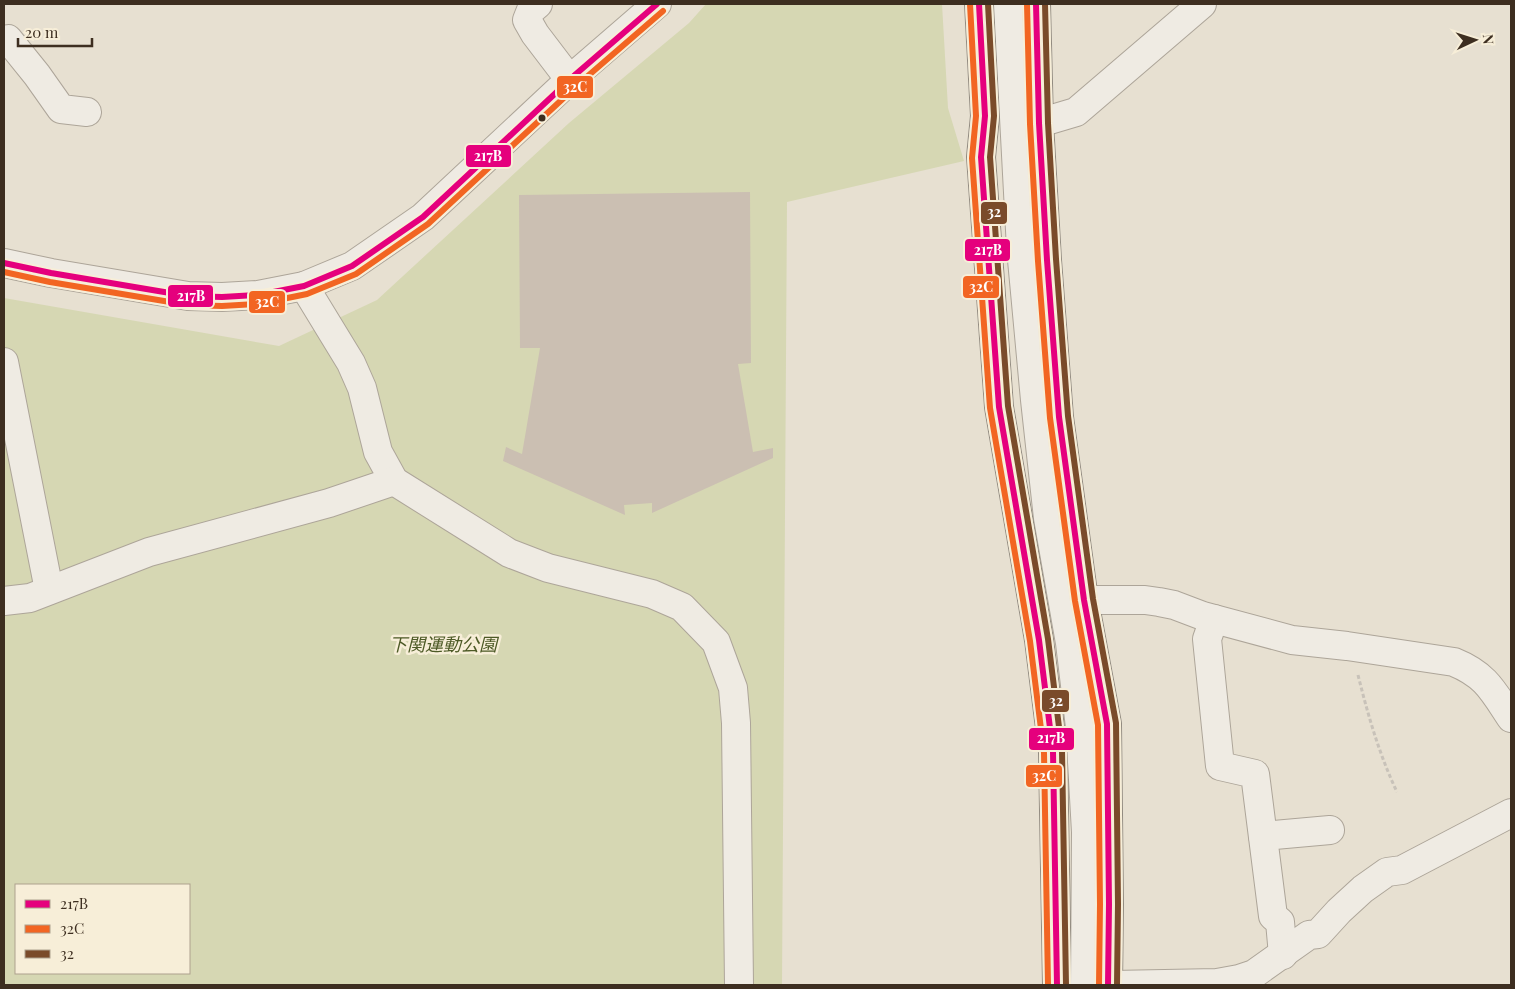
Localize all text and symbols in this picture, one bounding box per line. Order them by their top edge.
scale bar [18,15,91,47]
north arrow [1450,15,1500,65]
text: 20 m [25,22,59,42]
text: N [1479,33,1498,45]
line badge: 32C [556,75,594,99]
text: 32C [563,77,587,96]
unlabelled marker [537,113,547,123]
line badge: 217B [465,144,512,168]
text: 217B [474,146,502,165]
line badge: 32 [980,201,1008,225]
text: 32 [987,202,1001,221]
line badge: 217B [964,238,1011,262]
text: 217B [974,240,1002,259]
line badge: 32C [962,275,1000,299]
text: 32C [969,277,993,296]
line badge: 217B [167,284,214,308]
text: 217B [177,286,205,305]
line badge: 32C [248,290,286,314]
text: 32C [255,292,279,311]
park label: 下関運動公園 [389,632,500,656]
line badge: 32 [1041,689,1070,713]
text: 32 [1049,691,1063,710]
line badge: 217B [1028,727,1075,751]
text: 217B [1037,728,1065,747]
line badge: 32C [1025,764,1063,788]
text: 32C [1032,766,1056,785]
legend [15,884,190,974]
text: 217B [60,893,88,913]
text: 32C [60,918,84,938]
text: 32 [60,943,74,963]

